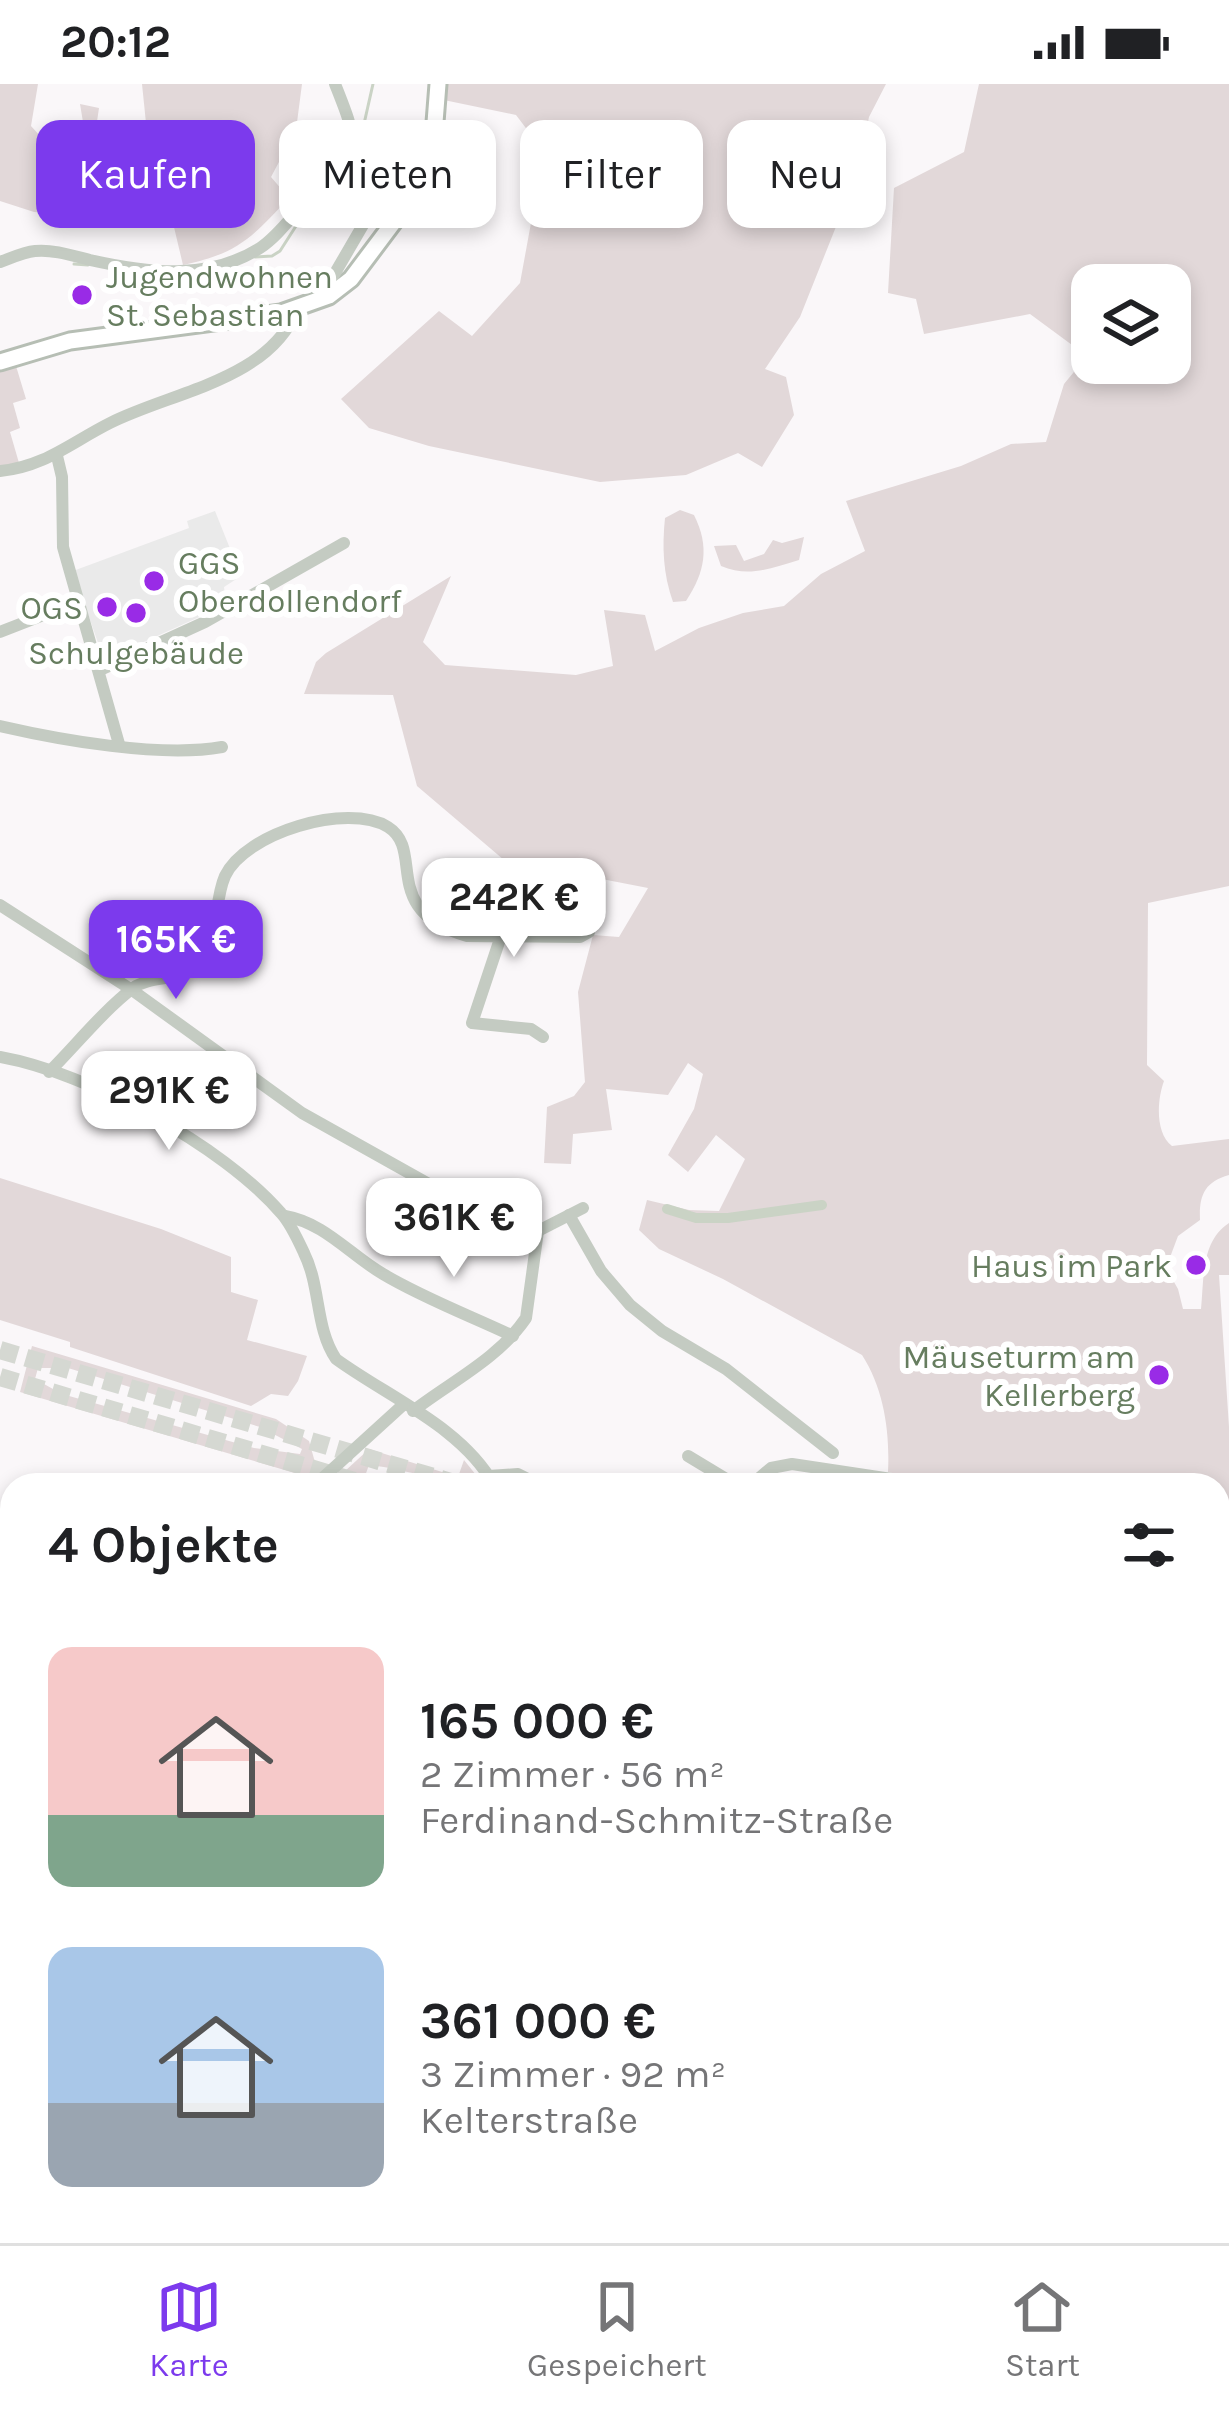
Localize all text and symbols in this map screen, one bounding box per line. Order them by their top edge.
text: 20:12 [60,16,171,68]
chip: Kaufen [36,120,255,228]
chip: Mieten [279,120,496,228]
chip: Filter [520,120,703,228]
chip: Neu [727,120,886,228]
place label: Jugendwohnen St. Sebastian [106,258,333,334]
map controls [1071,264,1191,384]
button: layers [1071,264,1191,384]
marker: Jugendwohnen St. Sebastian [69,282,95,308]
place label: GGS Oberdollendorf [178,544,402,620]
marker: GGS Oberdollendorf [141,568,167,594]
place label: OGS [20,589,83,627]
marker: OGS [94,594,120,620]
marker: Schulgebäude [123,600,149,626]
place label: Schulgebäude [28,634,244,672]
pin: 242K € [416,858,612,960]
text: 242K € [449,874,579,920]
pin: 165K € [78,900,274,1002]
text: 165K € [116,916,236,962]
pin: 291K € [71,1051,267,1153]
text: 291K € [108,1067,230,1113]
pin: 361K € [356,1178,552,1280]
text: 361K € [393,1194,515,1240]
place label: Haus im Park [971,1247,1172,1285]
marker: Haus im Park [1183,1252,1209,1278]
place label: Mäuseturm am Kellerberg [903,1338,1135,1414]
marker: Mäuseturm am Kellerberg [1146,1362,1172,1388]
icon: filters [1116,1512,1182,1578]
text: 4 Objekte [48,1515,279,1575]
text: 165 000 € [420,1691,654,1751]
icon: home [144,1695,288,1839]
text: 2 Zimmer · 56 m² [420,1751,725,1797]
text: Ferdinand-Schmitz-Straße [420,1797,893,1843]
text: 361 000 € [420,1991,656,2051]
icon: home [144,1995,288,2139]
text: 3 Zimmer · 92 m² [420,2051,726,2097]
text: Kelterstraße [420,2097,638,2143]
tab: Karte [149,2274,229,2384]
tab: Gespeichert [527,2274,707,2384]
tab: Start [1005,2274,1080,2384]

